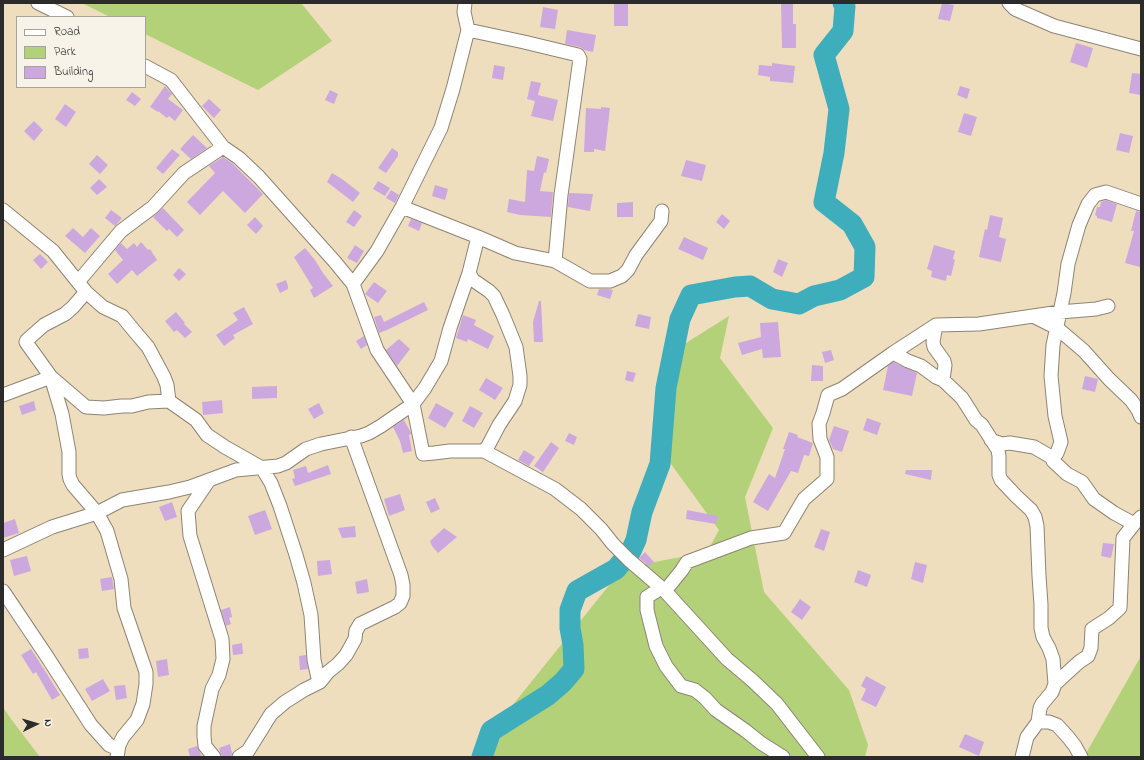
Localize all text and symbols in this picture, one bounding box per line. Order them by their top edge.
legend [16,16,146,88]
text: Road [54,23,80,41]
text: Park [54,43,76,61]
text: Building [54,63,93,81]
north arrow [16,704,56,744]
text: N [40,719,56,727]

